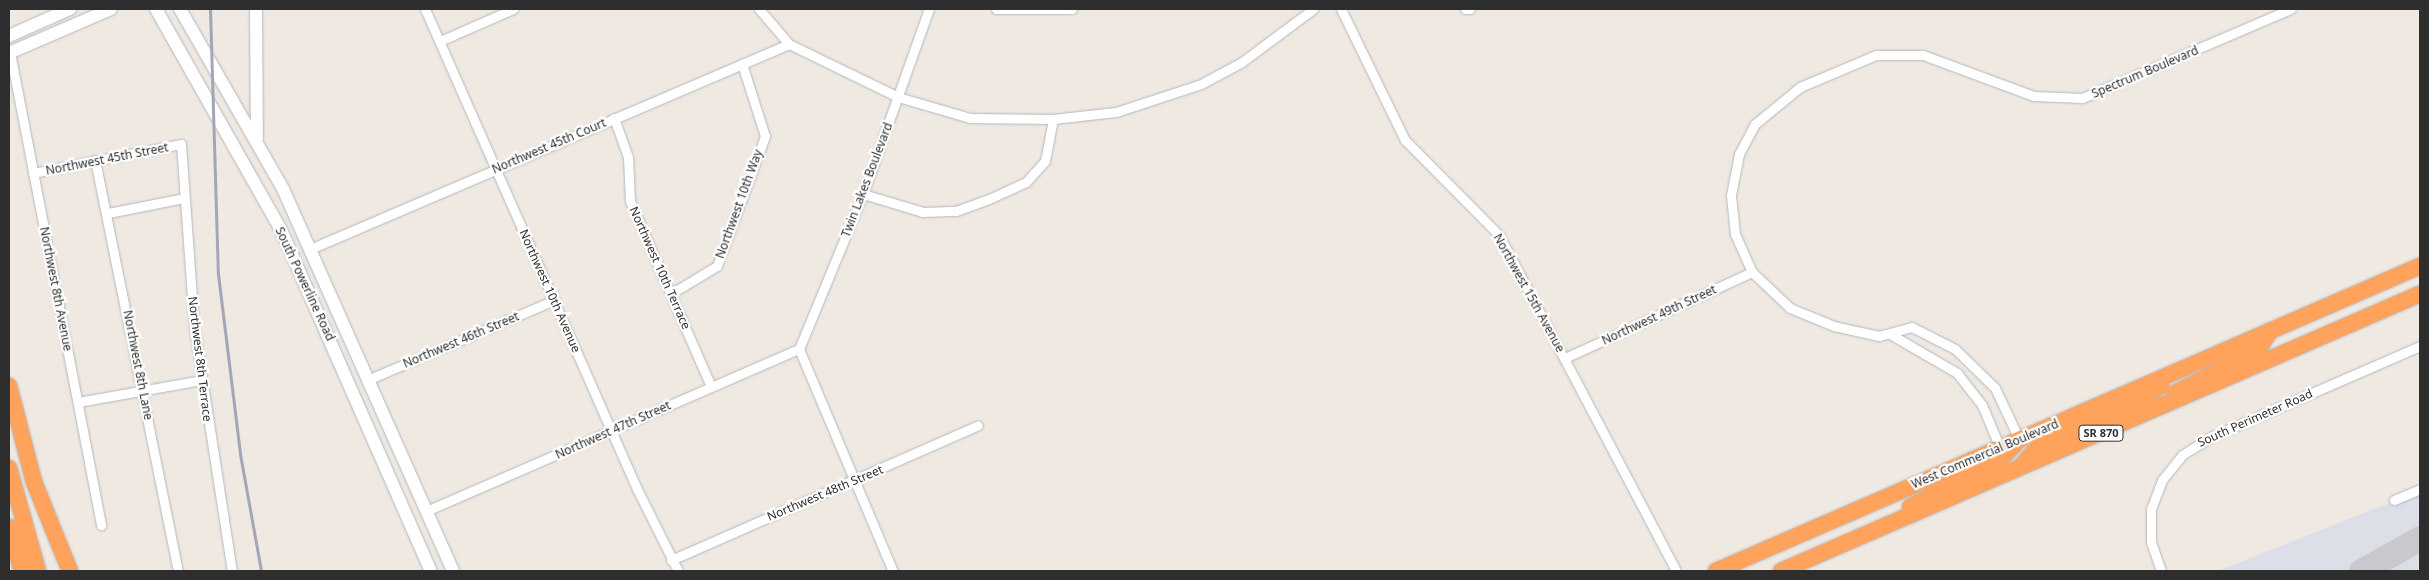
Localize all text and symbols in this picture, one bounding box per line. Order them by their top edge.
street label: Spectrum Boulevard [2089,43,2201,101]
street label: Northwest 45th Court [490,115,608,177]
street label: Twin Lakes Boulevard [838,121,896,239]
street label: Northwest 45th Street [44,140,170,178]
street label: Northwest 10th Way [713,148,765,260]
street label: Northwest 10th Terrace [626,204,694,332]
street label: South Powerline Road [272,225,338,343]
street label: Northwest 8th Avenue [37,226,75,352]
street label: Northwest 10th Avenue [516,227,584,355]
street label: Northwest 15th Avenue [1490,231,1568,355]
street label: Northwest 49th Street [1600,282,1718,348]
street label: Northwest 8th Terrace [185,296,215,422]
street label: Northwest 8th Lane [120,309,156,421]
street label: Northwest 46th Street [401,309,521,371]
street label: South Perimeter Road [2195,386,2315,450]
street label: Northwest 47th Street [553,398,673,462]
street label: West Commercial Boulevard [1909,416,2061,492]
road number: SR 870 [2077,424,2125,442]
street label: Northwest 48th Street [765,462,885,524]

